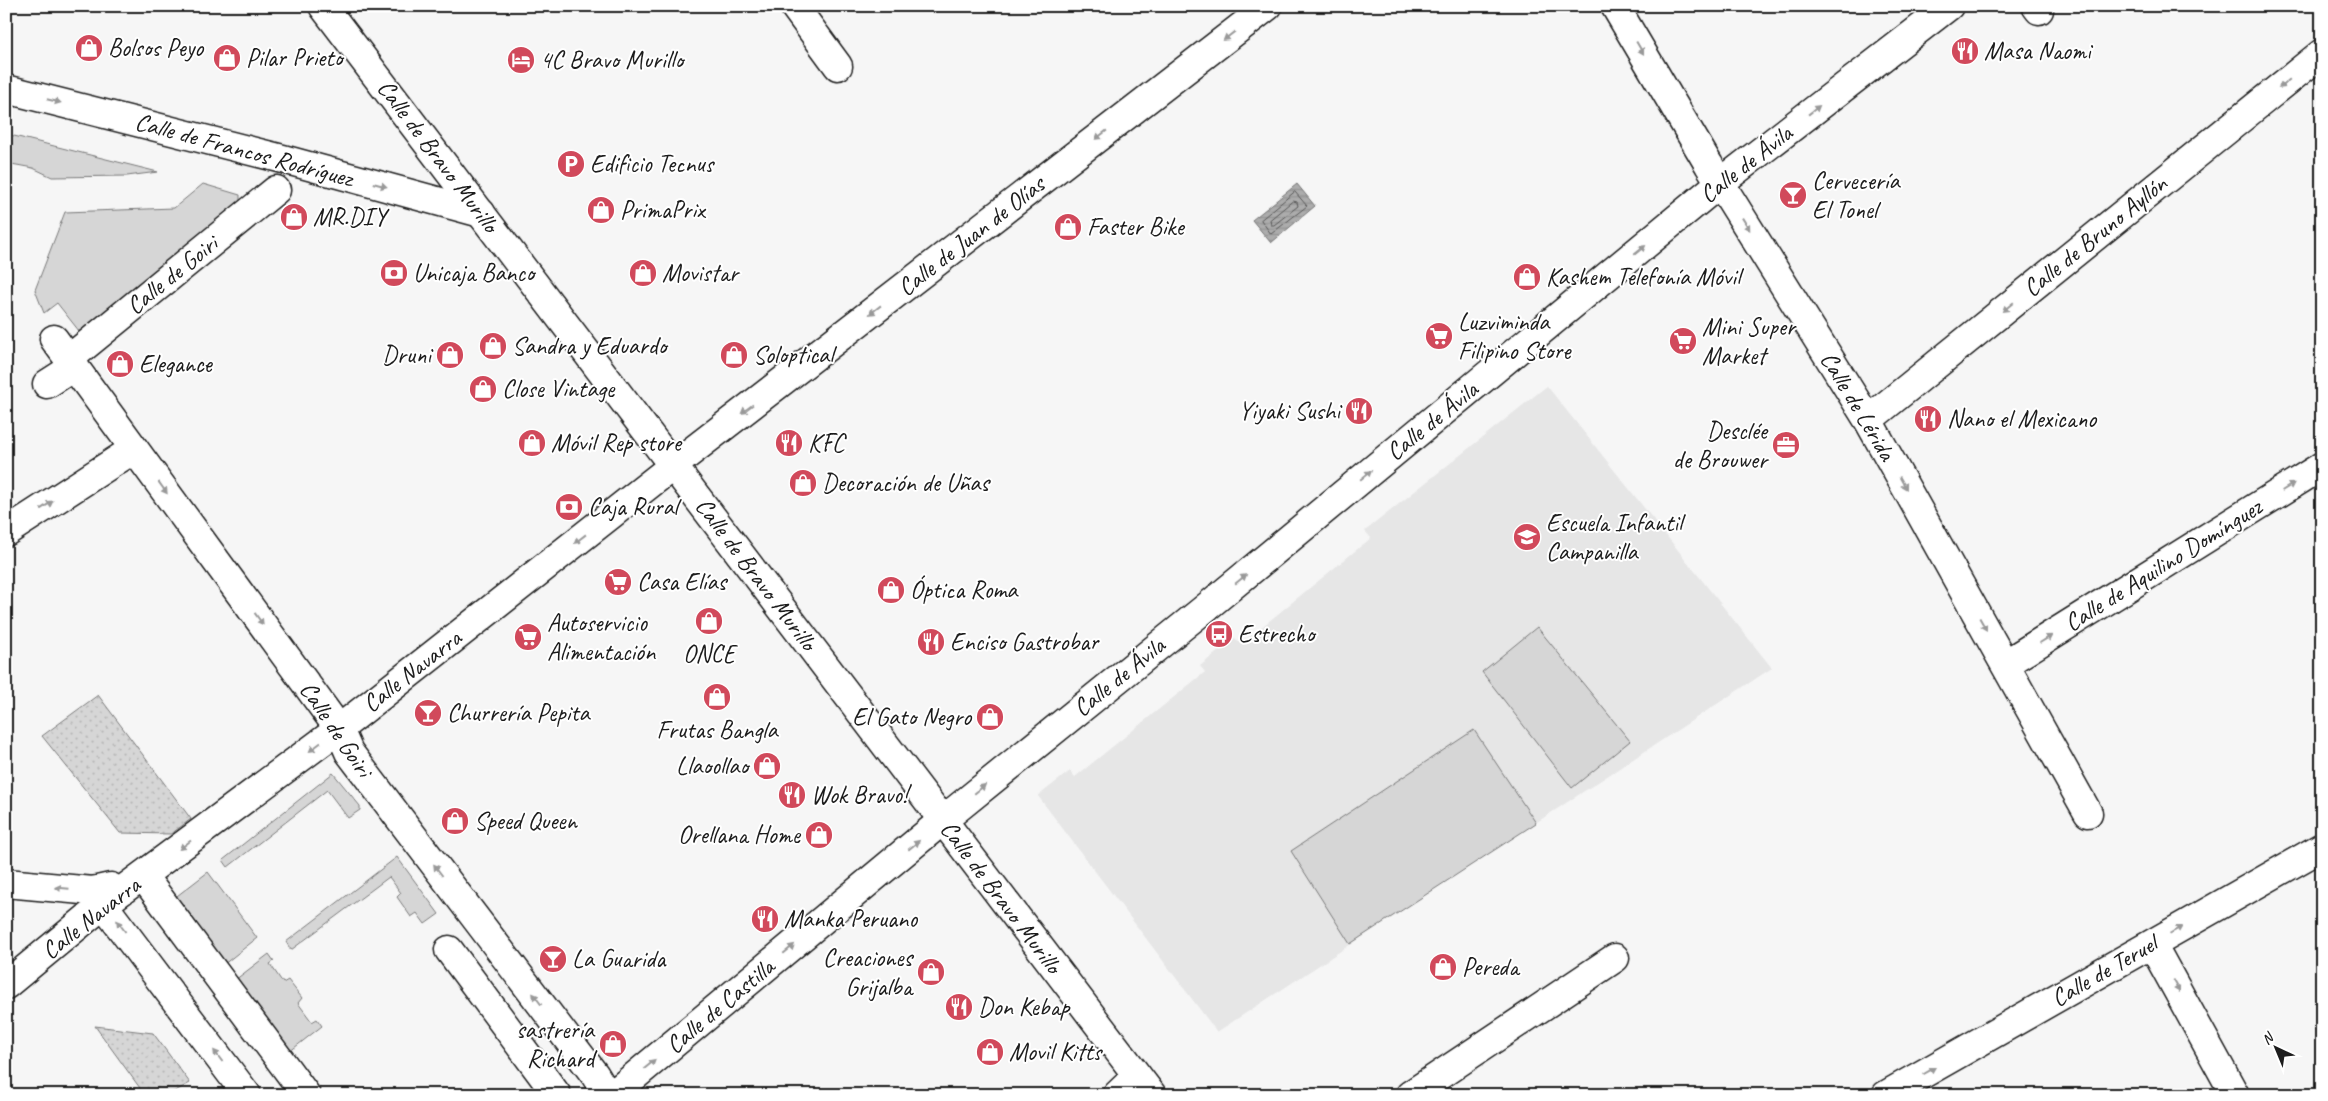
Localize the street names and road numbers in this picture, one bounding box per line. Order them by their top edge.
street label: Calle de Bravo Murillo [370,73,508,241]
street label: Calle de Francos Rodríguez [132,106,358,195]
street label: Calle de Ávila [1693,117,1800,210]
street label: Calle de Juan de Olías [891,167,1053,303]
street label: Calle de Bruno Ayllón [2016,168,2174,304]
street label: Calle de Goiri [120,226,227,322]
street label: Calle de Lérida [1813,346,1904,468]
street label: Calle de Ávila [1379,373,1486,468]
street label: Calle de Aquilino Domínguez [2058,490,2270,639]
street label: Calle de Bravo Murillo [688,491,826,659]
street label: Calle Navarra [356,621,469,720]
street label: Calle de Ávila [1066,629,1173,724]
street label: Calle de Goiri [292,675,382,786]
street label: Calle de Bravo Murillo [933,814,1071,982]
street label: Calle Navarra [35,868,148,967]
street label: Calle de Teruel [2045,925,2167,1014]
street label: Calle de Castilla [659,949,783,1061]

